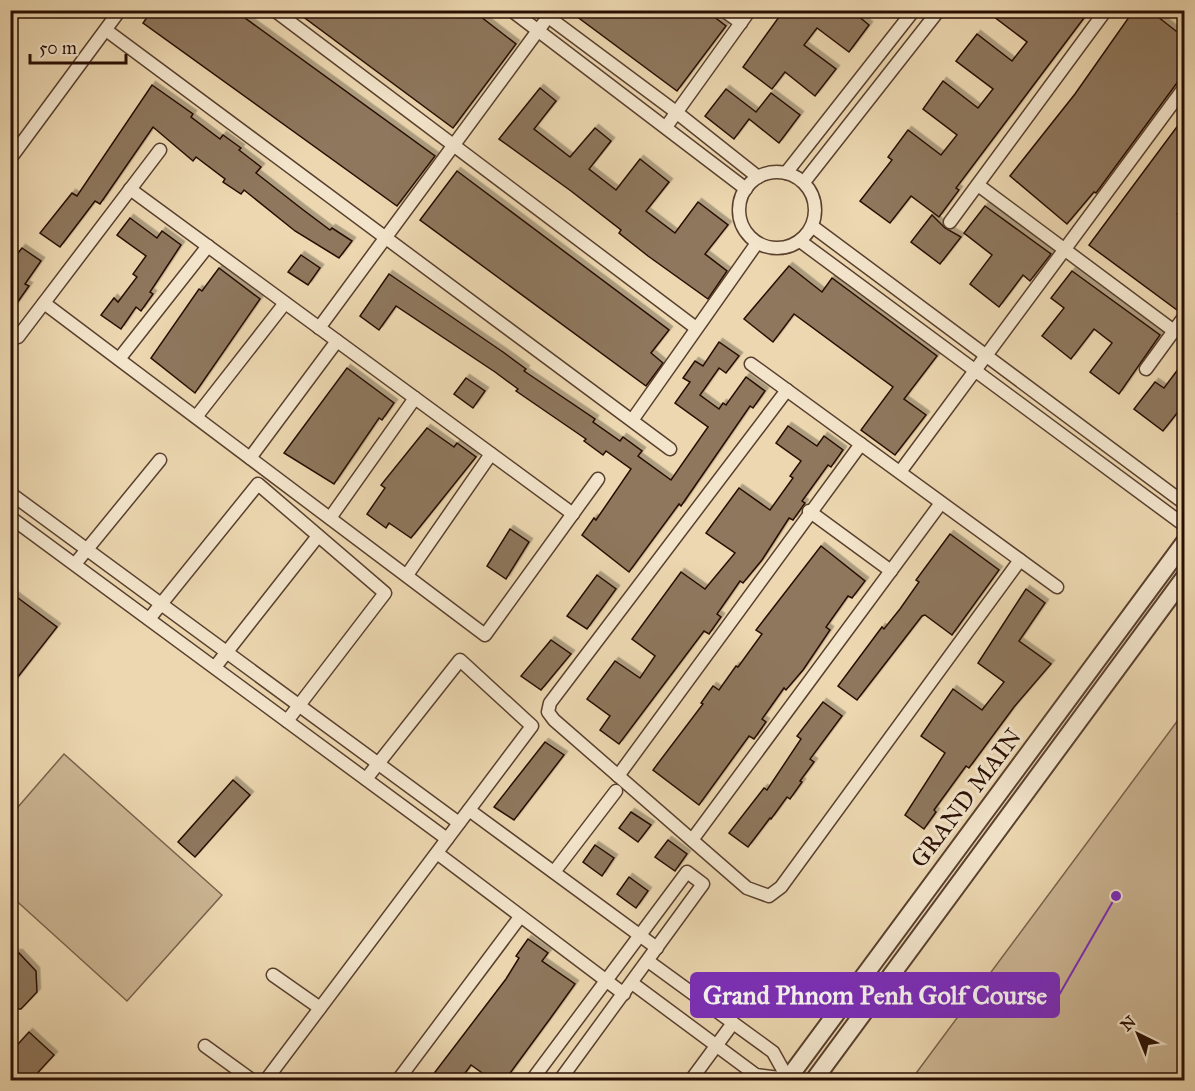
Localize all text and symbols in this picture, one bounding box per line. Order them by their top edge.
scale bar [30,27,126,65]
text: 50 m [39,37,77,59]
street label: GRAND MAIN [904,722,1028,874]
callout: Grand Phnom Penh Golf Course [691,973,1059,1017]
text: Grand Phnom Penh Golf Course [703,979,1047,1011]
north arrow [1108,1004,1168,1064]
text: N [1117,1012,1140,1035]

